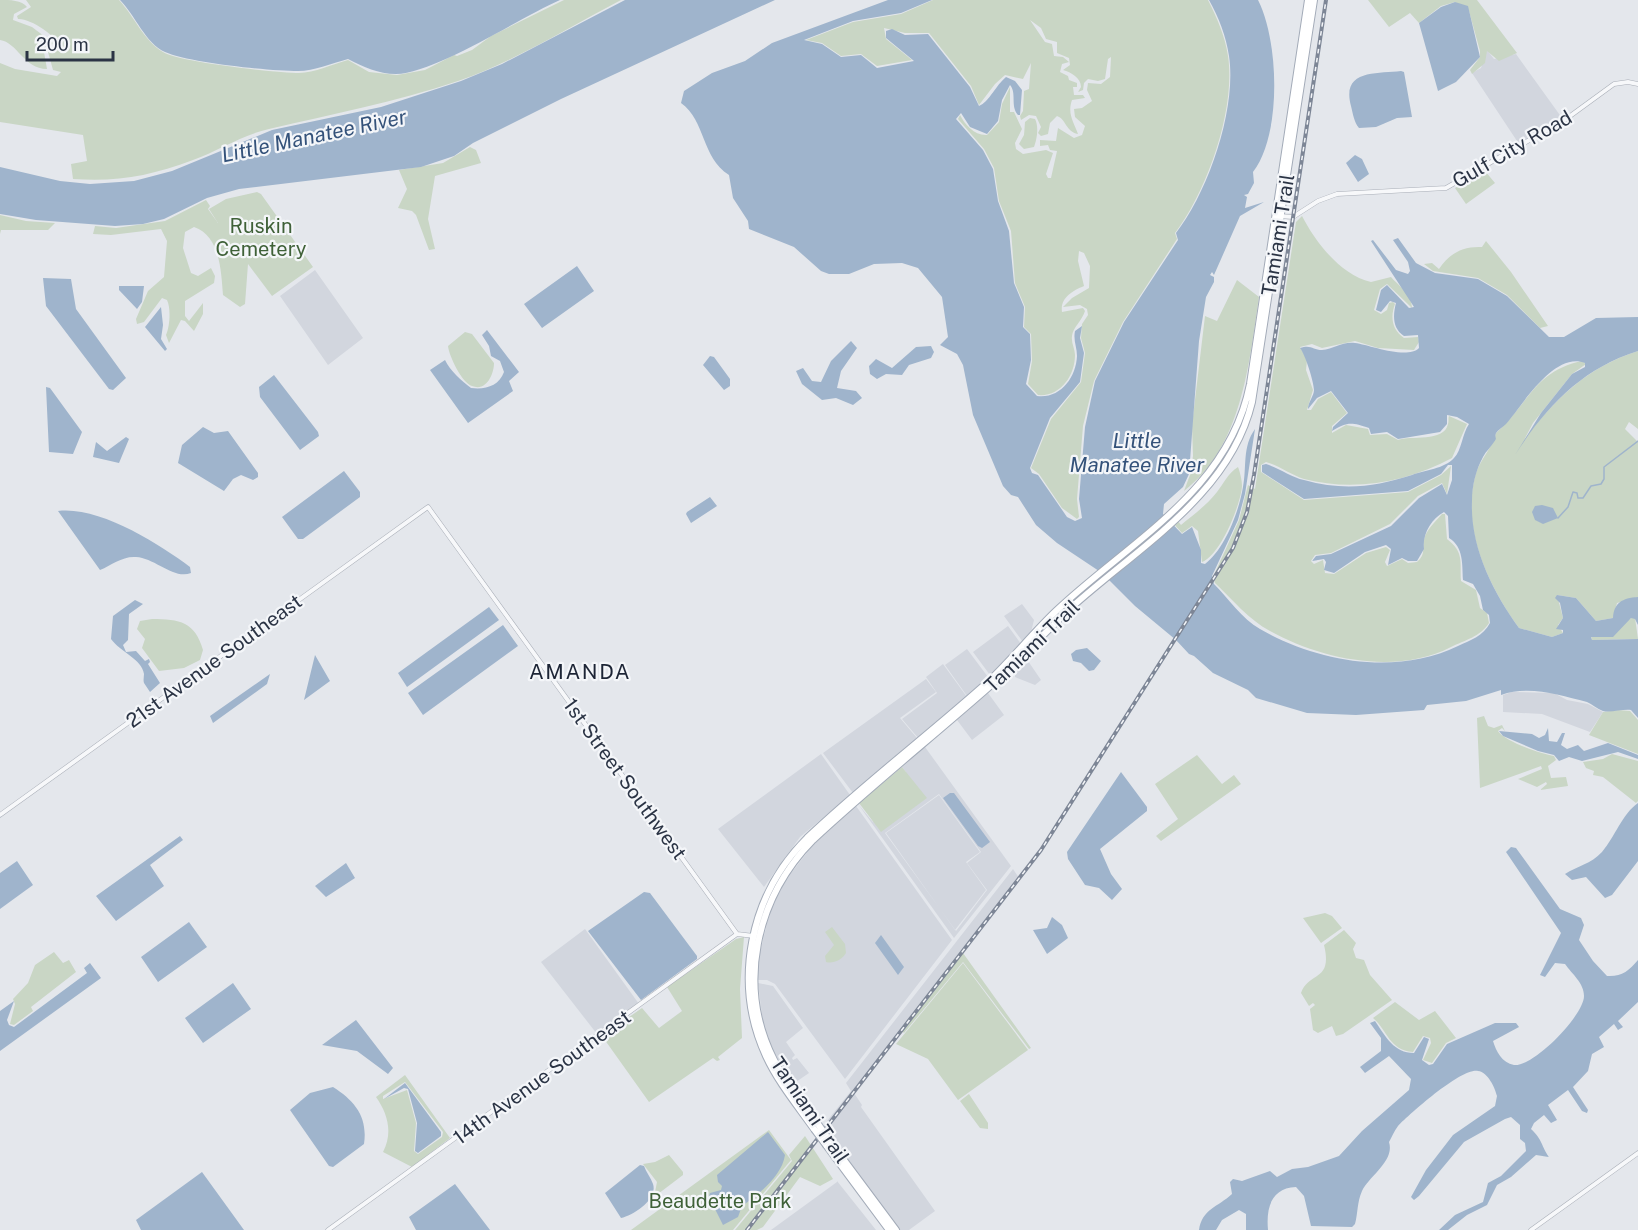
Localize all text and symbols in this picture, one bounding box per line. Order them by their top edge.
scale bar [27,24,112,62]
text: 200 m [36,34,89,55]
water label: Little Manatee River [219,103,410,167]
street label: Gulf City Road [1448,105,1576,193]
street label: Tamiami Trail [1257,172,1299,298]
park label: Ruskin Cemetery [216,214,307,261]
water label: Little Manatee River [1070,428,1205,477]
street label: 21st Avenue Southeast [121,589,307,733]
street label: Tamiami Trail [979,595,1085,697]
district label: AMANDA [529,659,631,684]
street label: 1st Street Southwest [558,694,692,864]
street label: 14th Avenue Southeast [448,1004,636,1150]
street label: Tamiami Trail [766,1052,854,1168]
park label: Beaudette Park [648,1189,792,1213]

